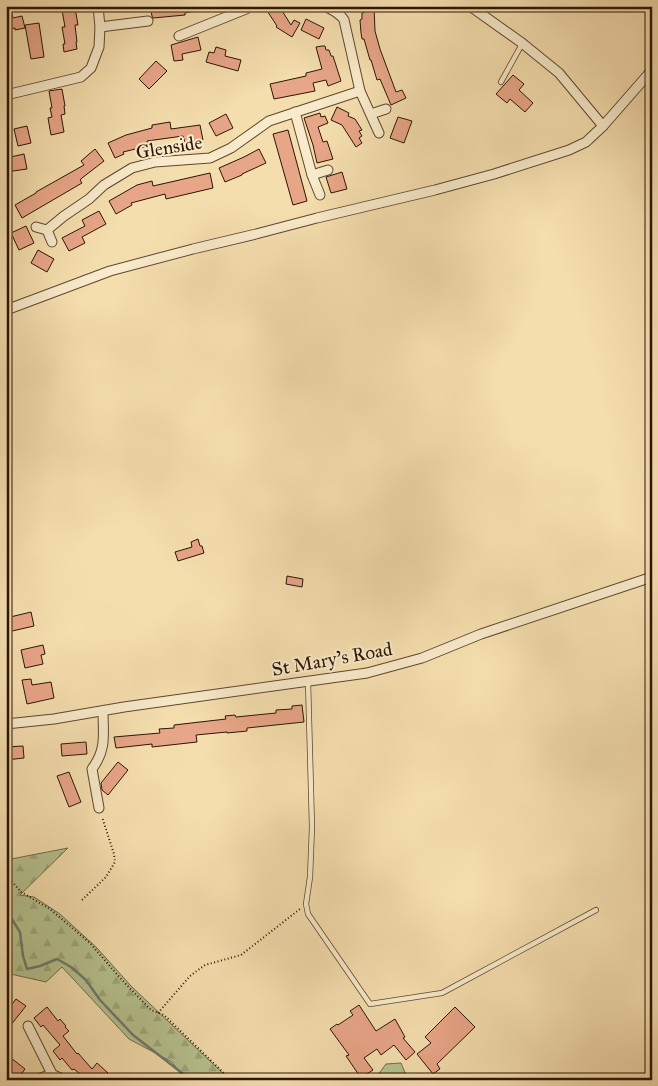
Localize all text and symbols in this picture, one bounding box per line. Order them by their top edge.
street label: Glenside [134,130,204,164]
street label: St Mary's Road [270,637,394,681]

